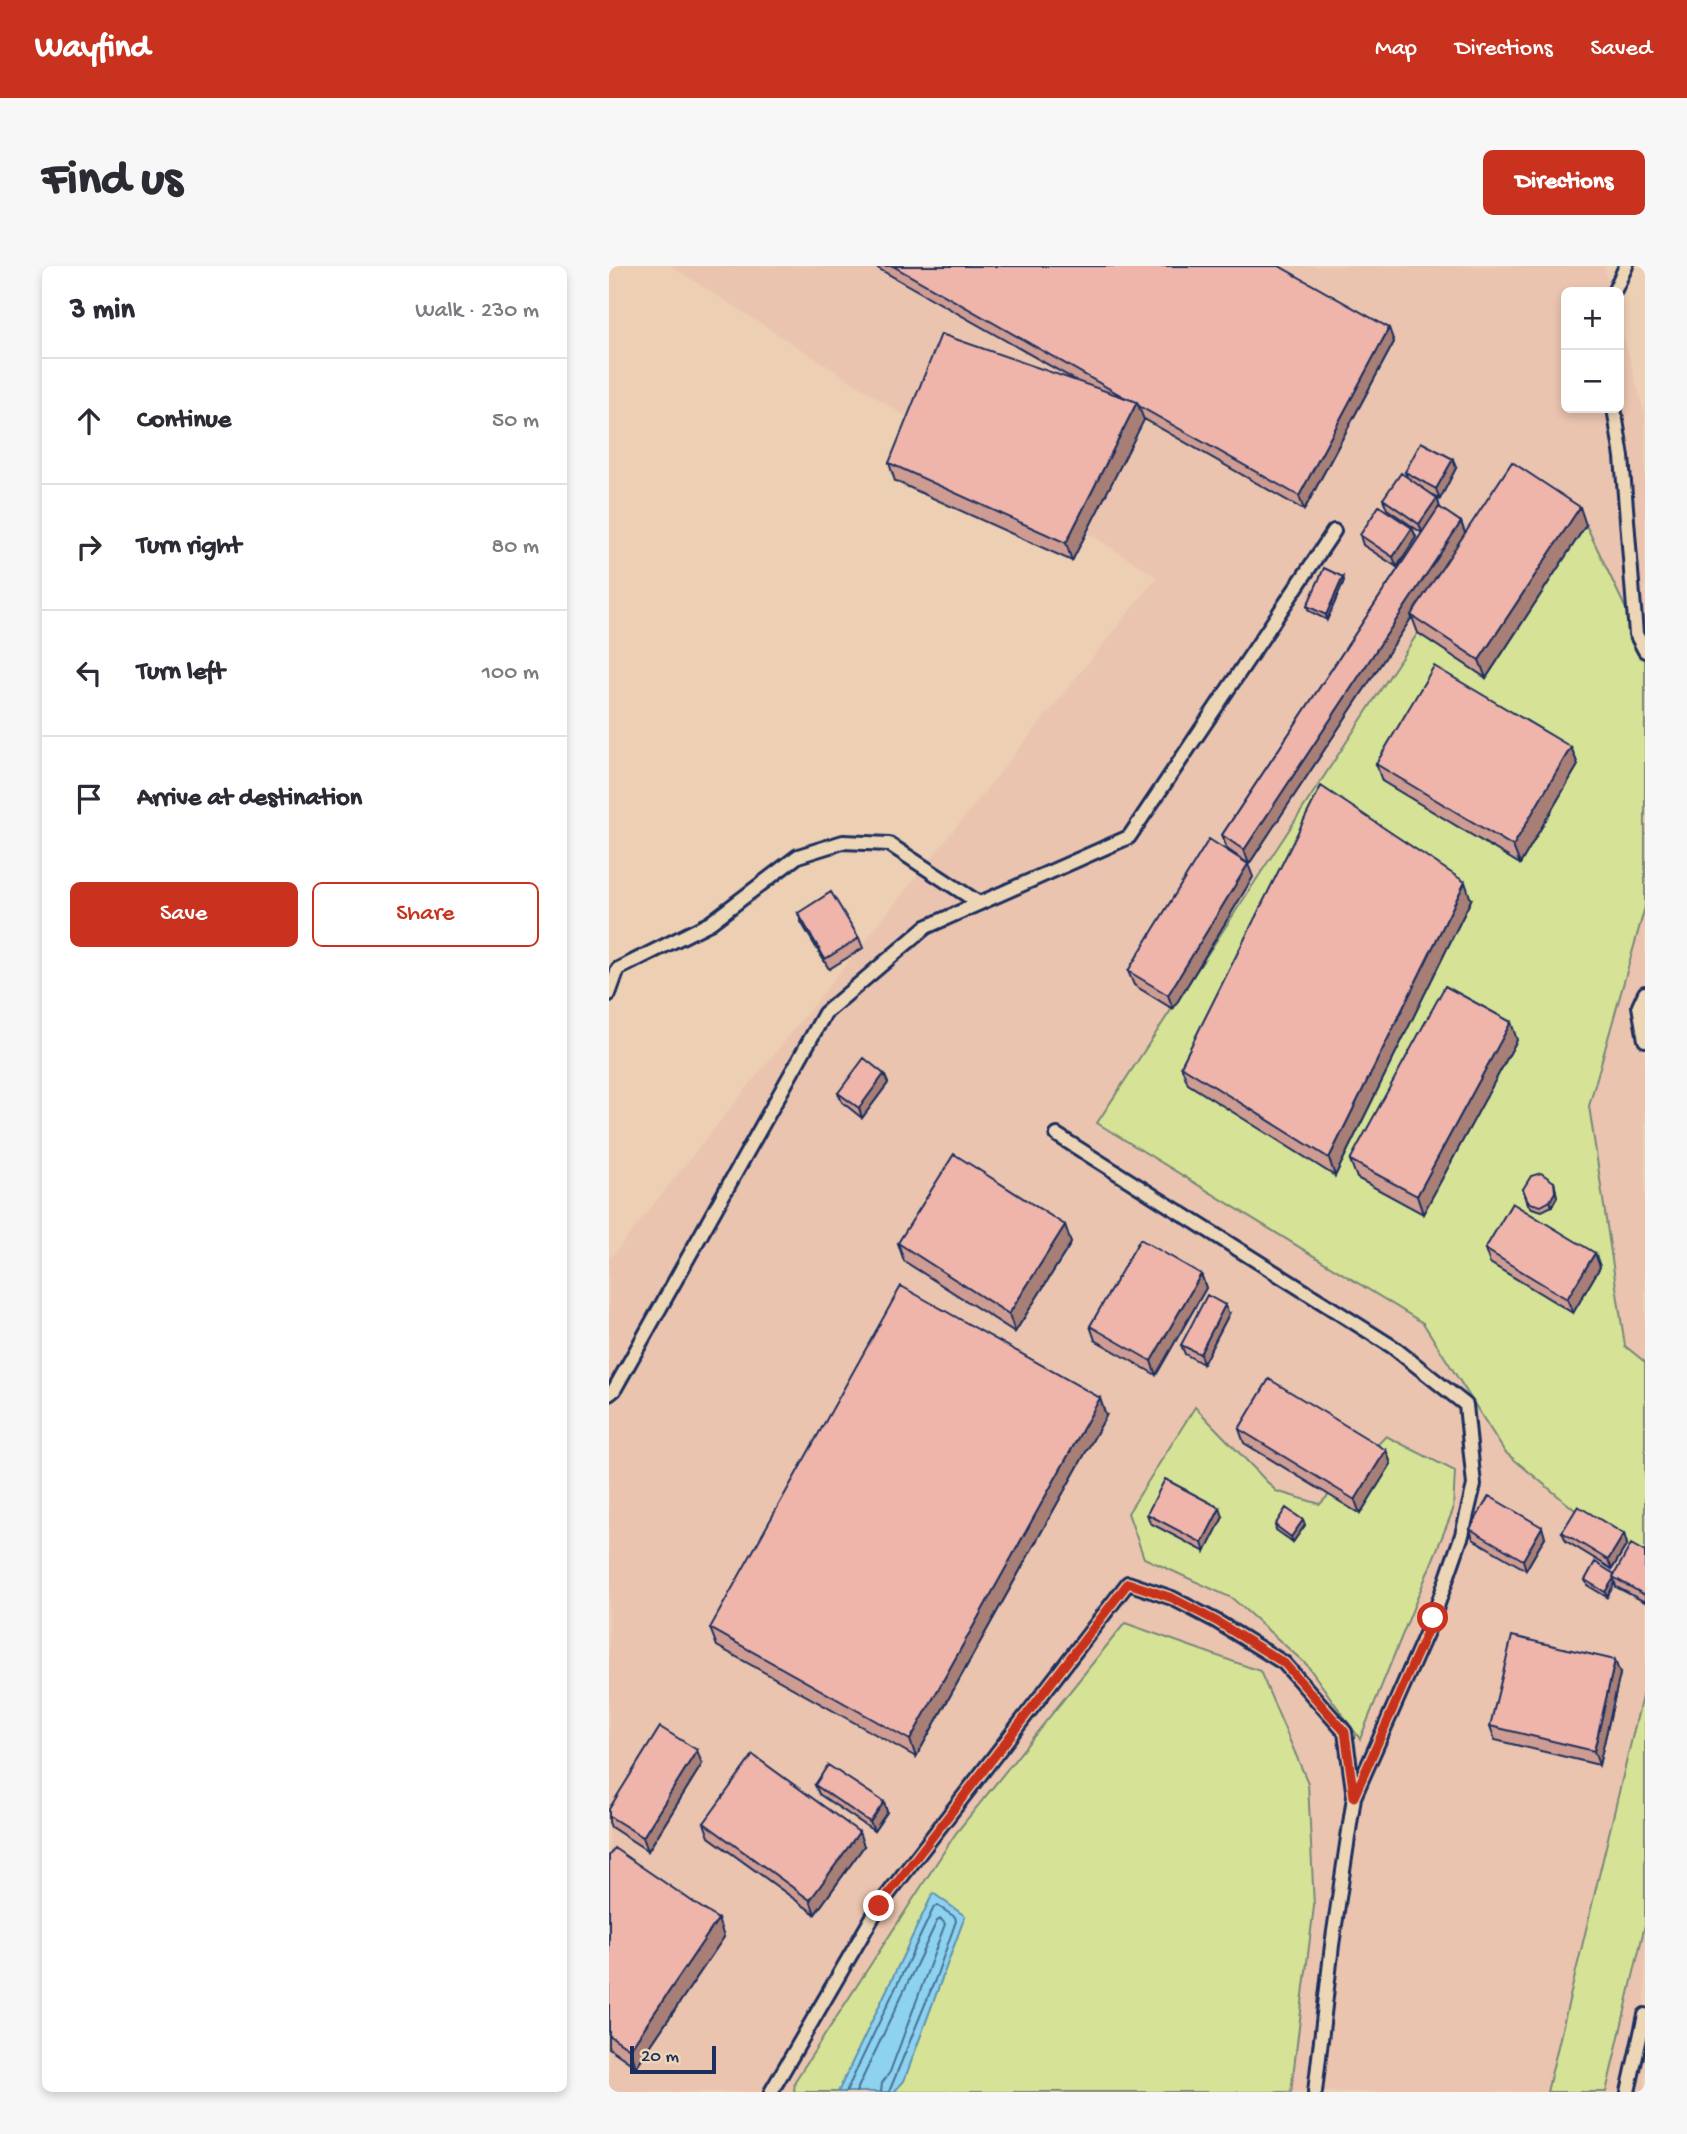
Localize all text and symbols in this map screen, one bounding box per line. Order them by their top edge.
text: Wayfind [35,30,150,68]
text: Map [1375,35,1417,64]
text: Directions [1455,35,1553,64]
text: Saved [1591,35,1652,64]
button: Directions [1483,150,1645,215]
text: Find us [42,153,182,211]
map controls [1561,287,1624,413]
button: + [1561,287,1624,350]
text: 3 min [70,294,135,329]
text: Walk · 230 m [415,298,539,325]
button: − [1561,350,1624,413]
icon: ahead [70,402,108,440]
text: Continue [137,406,231,437]
text: 50 m [492,408,539,435]
icon: right [70,528,108,566]
text: Turn right [137,532,241,563]
text: 80 m [492,534,539,561]
icon: left [70,654,108,692]
text: Turn left [137,658,225,689]
text: 100 m [482,660,539,687]
icon: arrive [70,780,108,818]
text: Arrive at destination [137,784,362,815]
button: Save [70,882,298,947]
button: Share [312,882,539,947]
route start [1417,1602,1448,1633]
route end [863,1890,894,1921]
scale bar [630,2043,716,2075]
text: 20 m [641,2046,679,2069]

